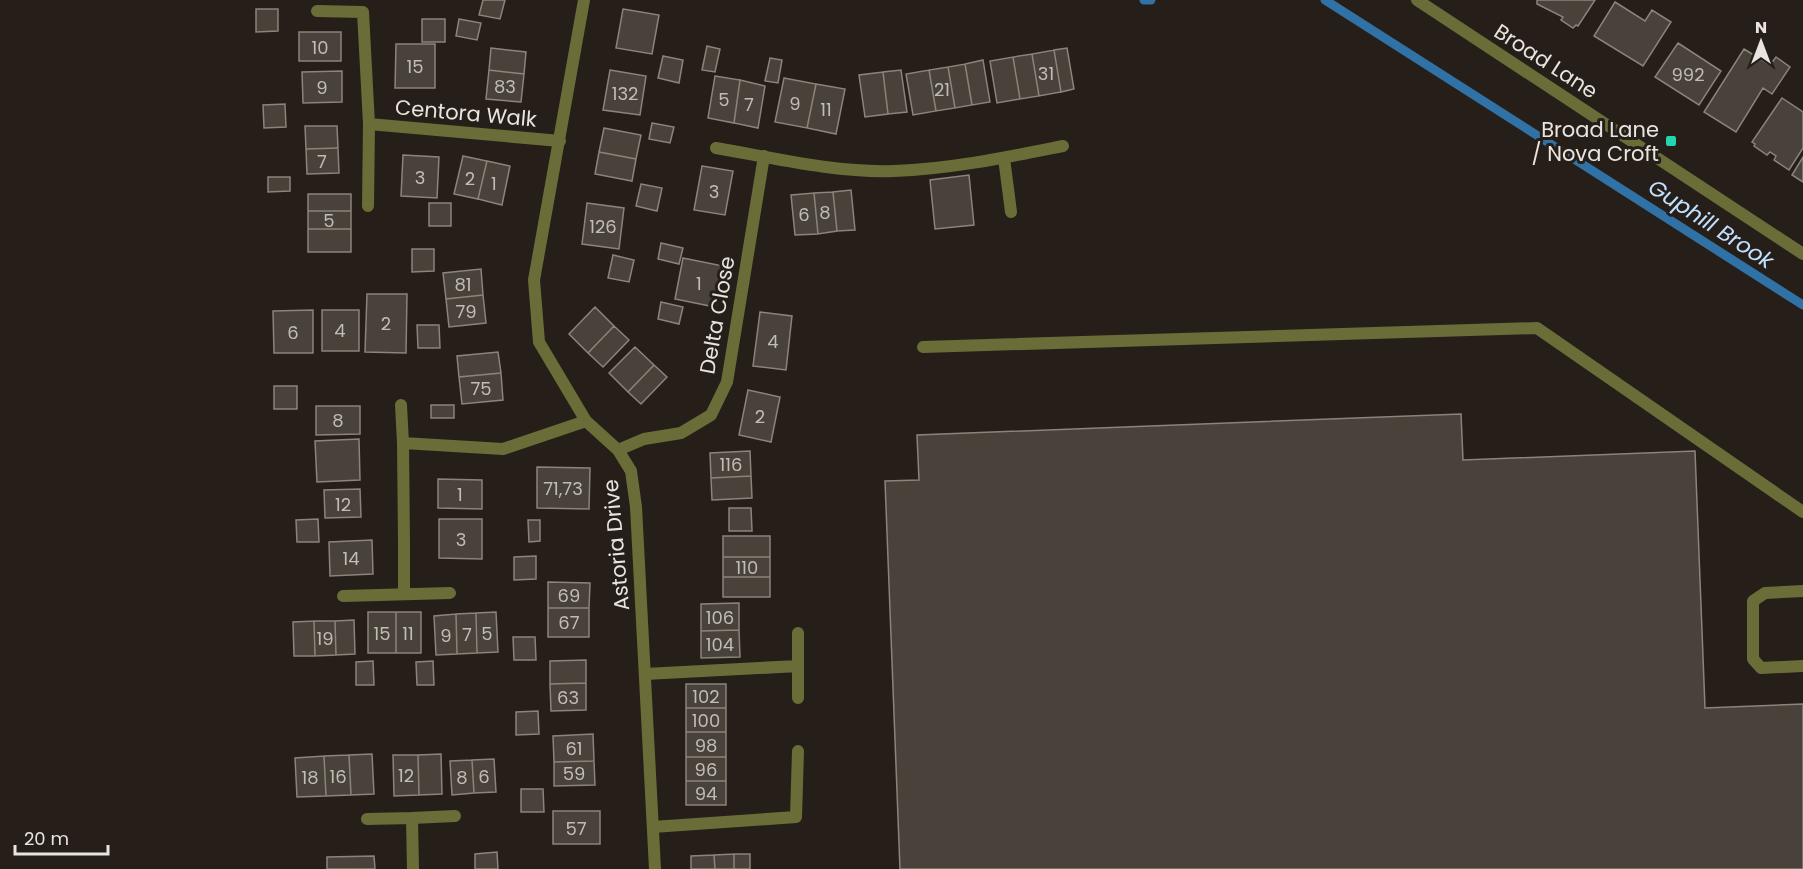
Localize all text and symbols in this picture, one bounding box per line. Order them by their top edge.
north arrow [1731,12,1791,72]
text: N [1755,16,1767,39]
street label: Broad Lane [1489,17,1603,105]
house number: 10 [311,35,329,60]
house number: 15 [406,54,424,79]
house number: 31 [1038,61,1054,86]
house number: 992 [1671,62,1705,87]
house number: 83 [494,74,516,99]
house number: 9 [316,75,328,100]
house number: 21 [934,77,950,102]
house number: 132 [612,81,638,106]
house number: 5 [718,87,730,112]
house number: 9 [789,91,801,116]
street label: Centora Walk [394,92,538,134]
house number: 7 [744,92,754,117]
house number: 11 [820,97,832,122]
place label: Broad Lane / Nova Croft [1532,115,1659,168]
marker: Broad Lane / Nova Croft [1664,134,1678,148]
house number: 7 [317,149,327,174]
house number: 3 [415,165,425,190]
house number: 2 [465,166,475,191]
house number: 1 [491,171,497,196]
water label: Guphill Brook [1642,172,1781,277]
house number: 3 [709,179,719,204]
house number: 8 [819,200,831,225]
house number: 6 [798,202,810,227]
house number: 5 [323,208,335,233]
house number: 126 [589,214,617,239]
street label: Delta Close [692,254,742,376]
house number: 1 [696,271,702,296]
house number: 81 [454,272,472,297]
house number: 79 [455,299,477,324]
house number: 2 [381,311,391,336]
house number: 4 [334,318,346,343]
house number: 6 [287,320,299,345]
house number: 4 [767,329,779,354]
house number: 75 [470,376,492,401]
house number: 2 [755,404,765,429]
house number: 8 [332,408,344,433]
house number: 116 [720,452,742,477]
house number: 71,73 [543,476,583,501]
street label: Astoria Drive [596,478,636,612]
house number: 1 [457,482,463,507]
house number: 12 [335,492,351,517]
house number: 3 [456,527,466,552]
house number: 14 [342,546,360,571]
house number: 110 [736,555,758,580]
house number: 69 [558,583,580,608]
house number: 106 [706,605,734,630]
house number: 67 [558,610,580,635]
house number: 15 [373,621,391,646]
house number: 11 [402,621,414,646]
house number: 5 [481,621,493,646]
house number: 7 [462,622,472,647]
house number: 9 [440,623,452,648]
house number: 19 [316,626,334,651]
house number: 104 [706,632,734,657]
house number: 102 [692,684,720,709]
house number: 63 [557,685,579,710]
house number: 100 [692,708,720,733]
house number: 98 [695,733,717,758]
house number: 61 [565,736,583,761]
house number: 96 [695,757,717,782]
house number: 59 [563,761,585,786]
house number: 12 [398,763,414,788]
house number: 16 [329,764,347,789]
house number: 6 [478,764,490,789]
house number: 18 [301,765,319,790]
house number: 8 [456,765,468,790]
house number: 94 [695,781,717,806]
house number: 57 [565,816,587,841]
scale bar [15,818,108,856]
text: 20 m [24,826,69,851]

